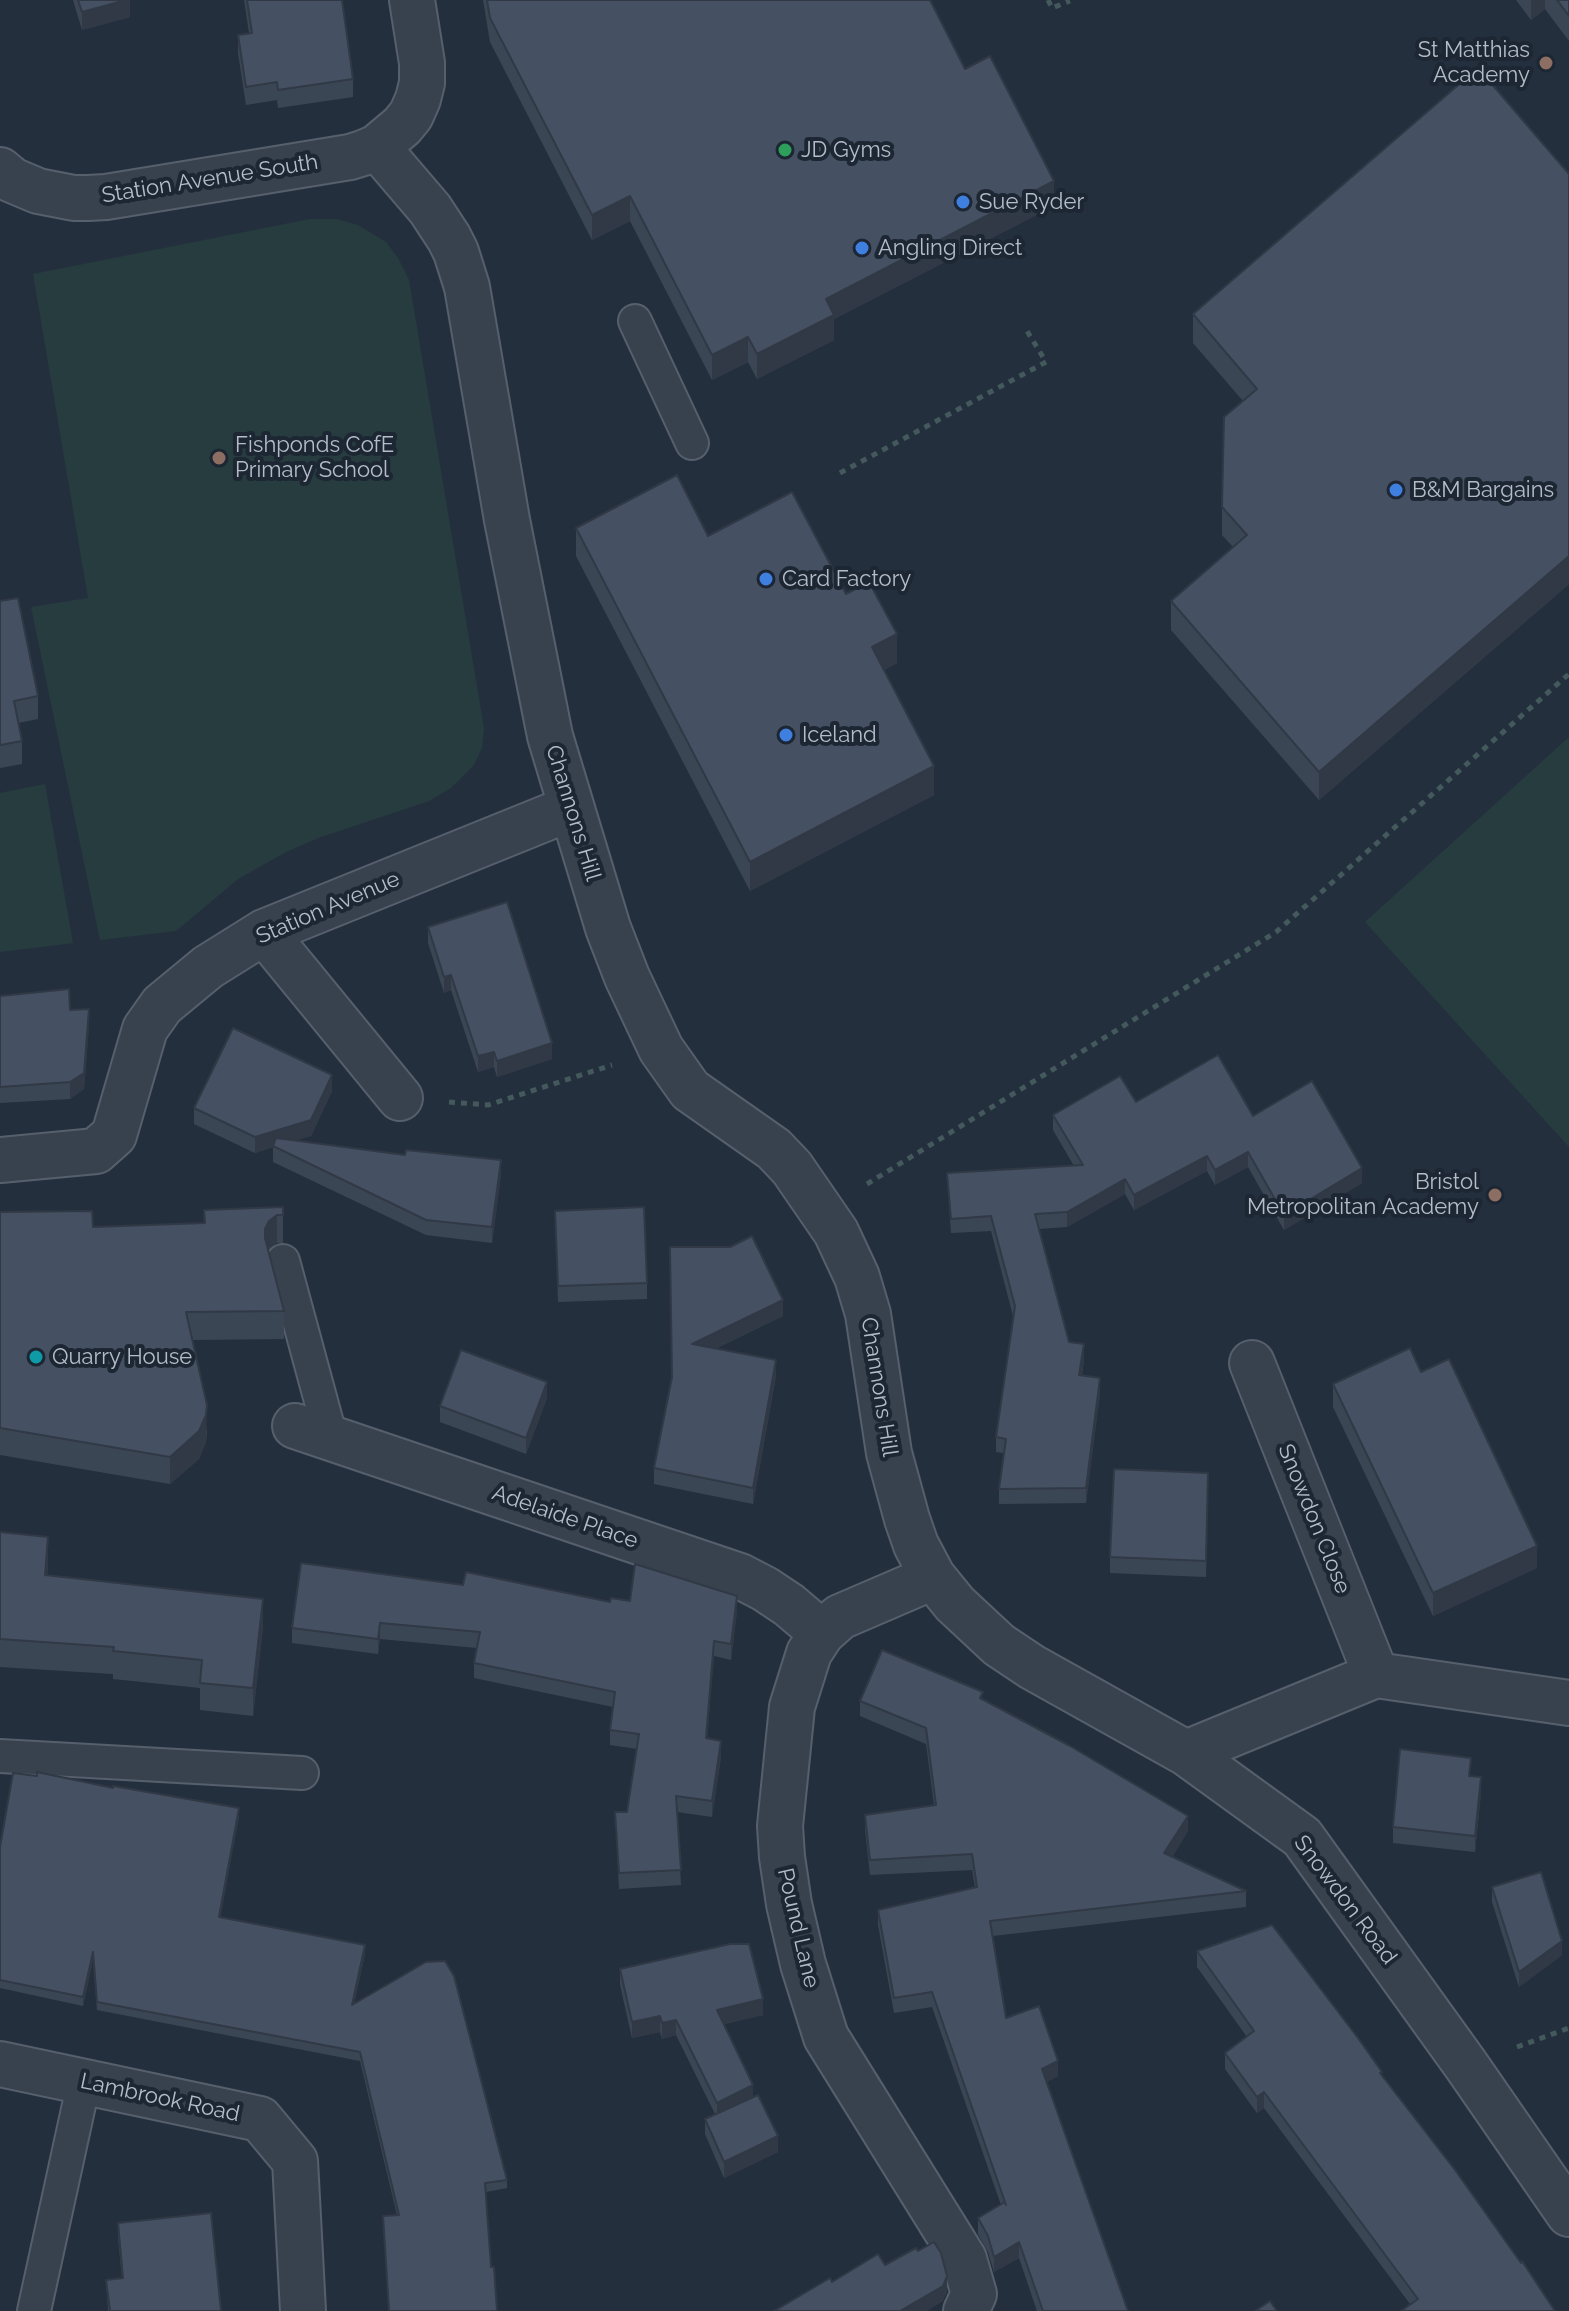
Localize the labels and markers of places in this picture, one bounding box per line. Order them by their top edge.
place label: St Matthias Academy [1418,37,1530,88]
marker: St Matthias Academy [1537,54,1555,72]
place label: JD Gyms [801,137,891,163]
marker: JD Gyms [776,141,794,159]
place label: Sue Ryder [979,189,1084,215]
marker: Sue Ryder [954,193,972,211]
place label: Angling Direct [878,235,1022,261]
marker: Angling Direct [853,239,871,257]
place label: Fishponds CofE Primary School [235,432,394,484]
marker: Fishponds CofE Primary School [210,449,228,467]
place label: B&M Bargains [1412,477,1554,503]
marker: B&M Bargains [1387,481,1405,499]
place label: Card Factory [782,566,911,592]
marker: Card Factory [757,570,775,588]
place label: Iceland [802,722,877,748]
marker: Iceland [777,726,795,744]
place label: Bristol Metropolitan Academy [1247,1169,1479,1220]
marker: Bristol Metropolitan Academy [1486,1186,1504,1204]
place label: Quarry House [52,1344,192,1370]
marker: Quarry House [27,1348,45,1366]

